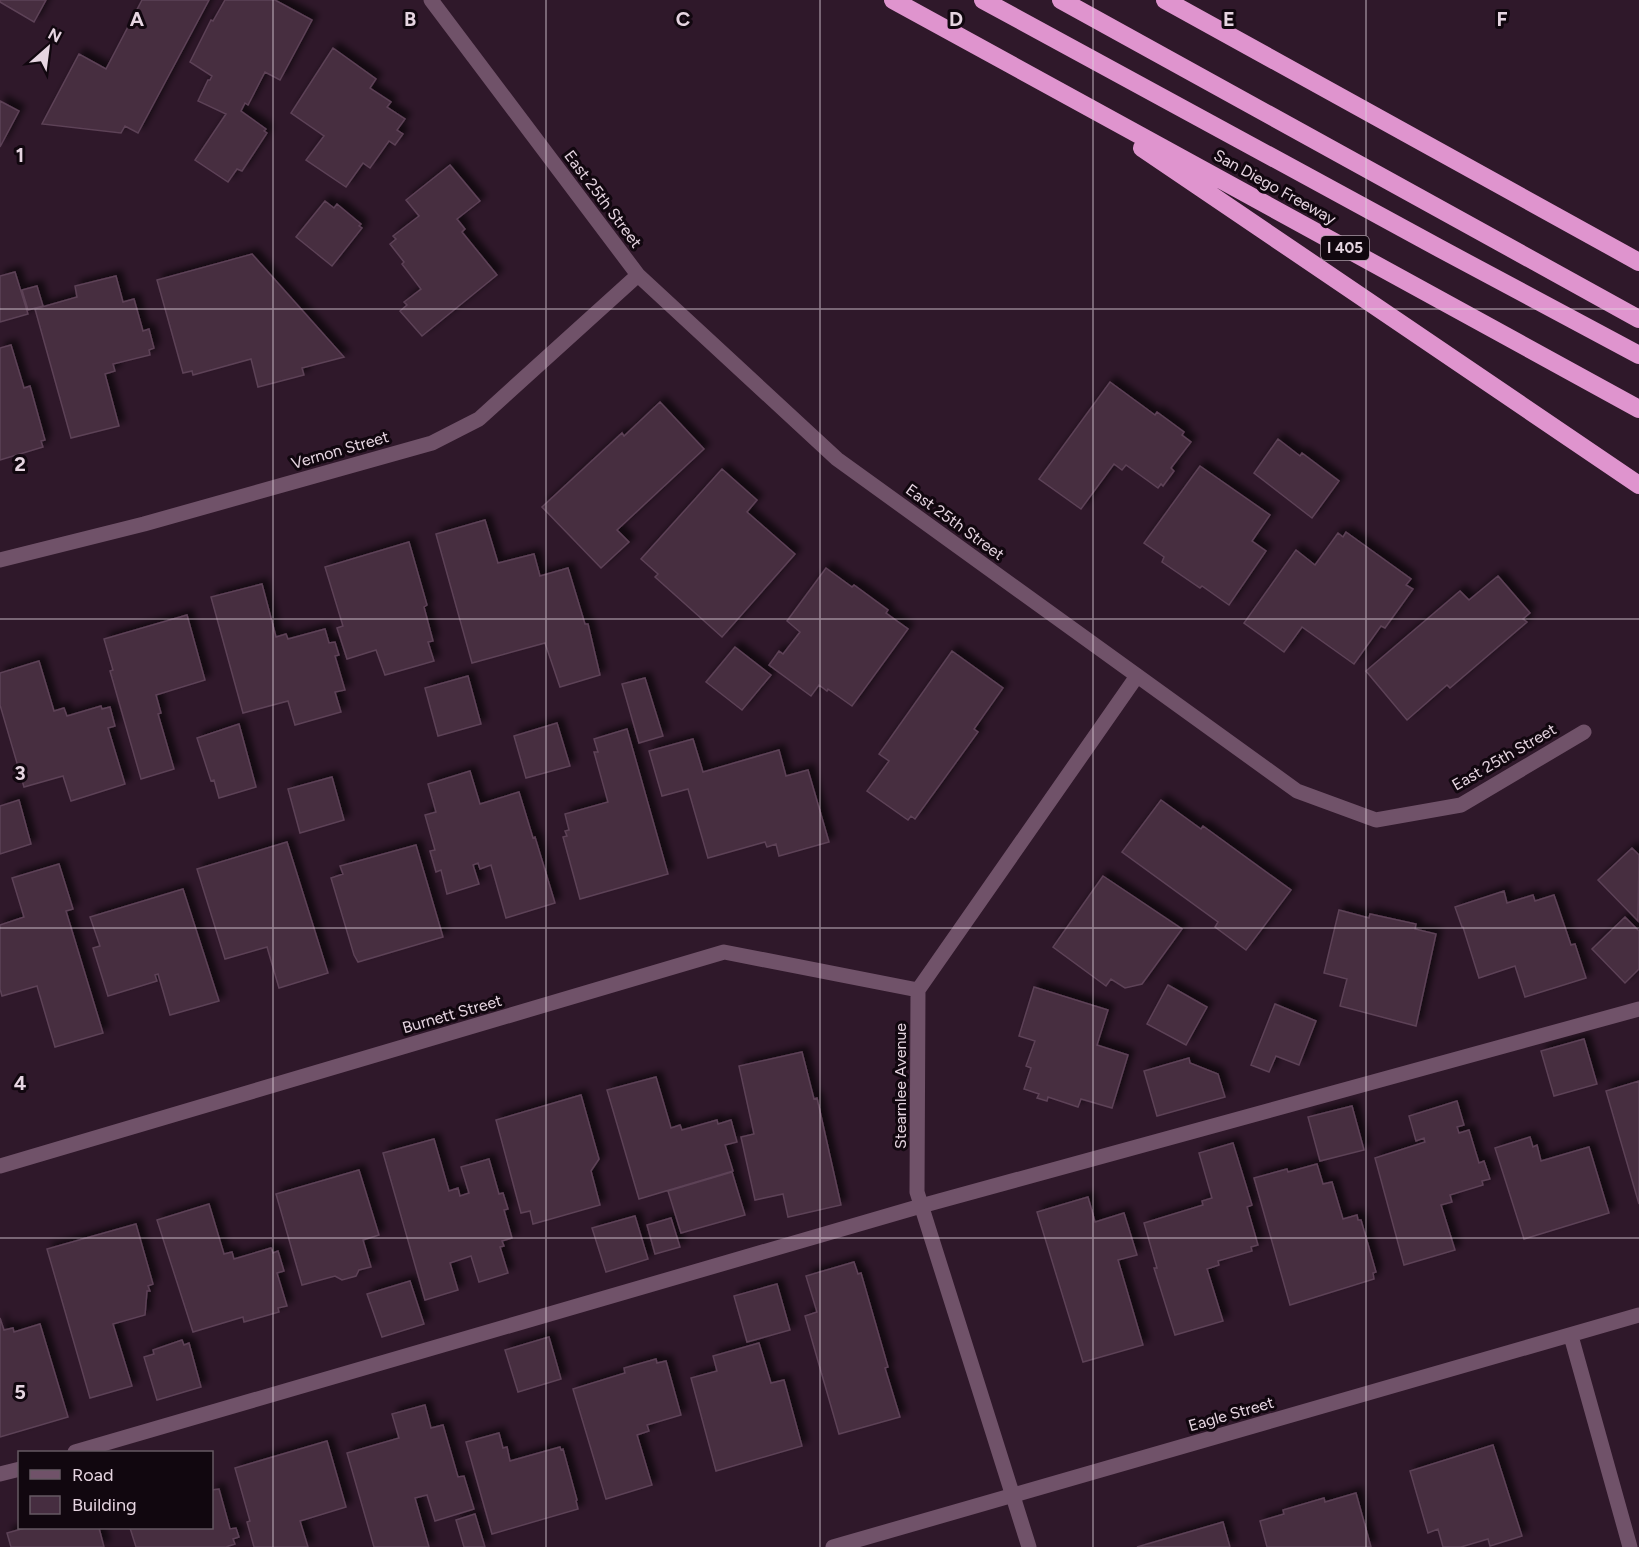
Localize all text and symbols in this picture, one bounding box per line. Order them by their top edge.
text: A [130,7,145,31]
text: B [404,7,416,31]
text: C [676,7,690,31]
text: D [949,7,963,31]
text: E [1223,7,1235,31]
text: F [1496,7,1508,31]
north arrow [18,18,78,78]
text: N [45,24,65,46]
text: 1 [16,143,24,167]
street label: San Diego Freeway [1211,145,1340,229]
street label: East 25th Street [560,147,646,251]
road number: I 405 [1321,236,1369,260]
street label: Vernon Street [289,427,391,473]
text: 2 [14,452,26,476]
street label: East 25th Street [902,480,1008,564]
street label: East 25th Street [1449,720,1559,794]
text: 3 [14,761,26,785]
street label: Burnett Street [400,991,504,1037]
street label: Stearnlee Avenue [891,1023,910,1149]
text: 4 [14,1071,27,1095]
text: 5 [14,1380,26,1404]
street label: Eagle Street [1186,1393,1276,1435]
legend [18,1451,213,1529]
text: Road [72,1464,113,1486]
text: Building [72,1494,137,1516]

